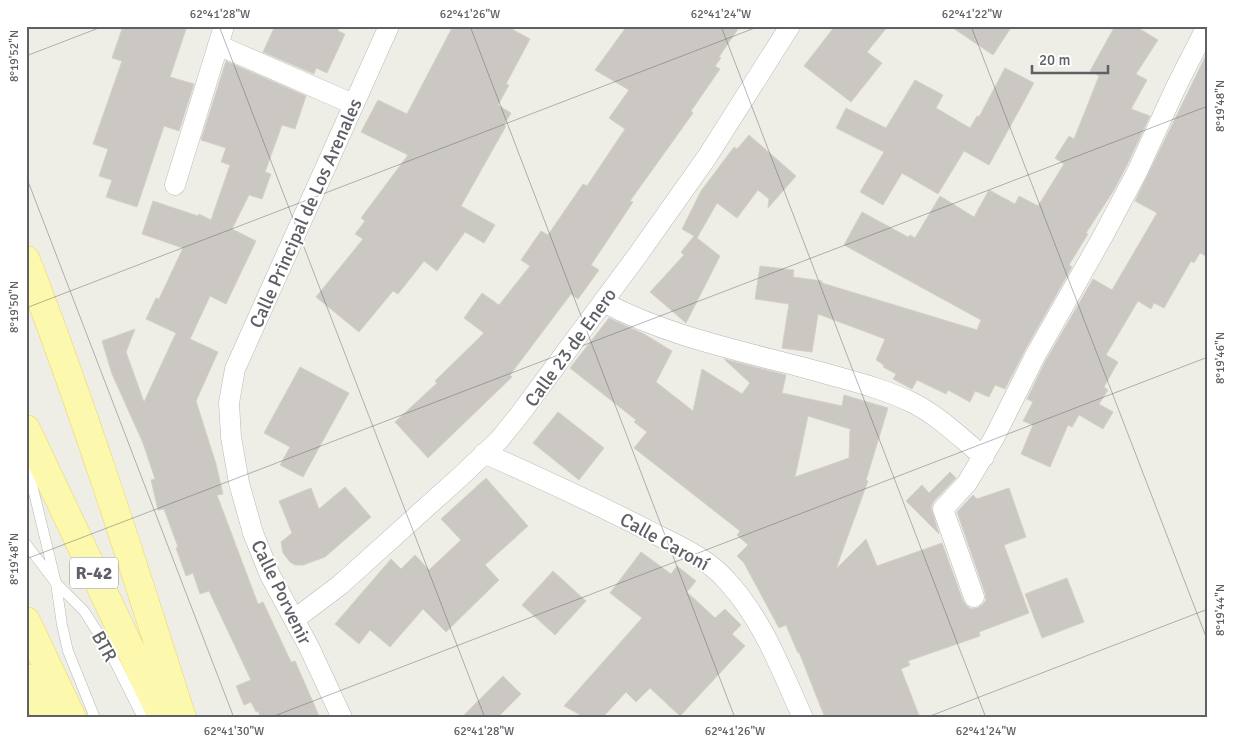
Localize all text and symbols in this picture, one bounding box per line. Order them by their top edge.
text: 62°41'28"W [190,7,250,22]
text: 62°41'26"W [440,7,500,22]
text: 62°41'24"W [691,7,751,22]
text: 62°41'22"W [942,7,1002,22]
text: 8°19'52"N [7,30,22,82]
scale bar [1032,42,1108,74]
text: 20 m [1039,51,1070,69]
text: 8°19'48"N [1213,80,1228,132]
street label: Calle Principal de Los Arenales [244,95,368,332]
text: 8°19'50"N [7,281,22,333]
street label: Calle 23 de Enero [520,283,622,412]
text: 8°19'46"N [1213,332,1228,384]
street label: Calle Caroní [616,508,714,577]
text: 8°19'48"N [7,533,22,585]
street label: Calle Porvenir [245,536,317,649]
road number: R-42 [70,558,118,588]
text: 8°19'44"N [1213,584,1228,636]
street label: BTR [86,627,122,666]
text: 62°41'30"W [204,724,264,739]
text: 62°41'28"W [454,724,514,739]
text: 62°41'26"W [705,724,765,739]
text: 62°41'24"W [956,724,1016,739]

